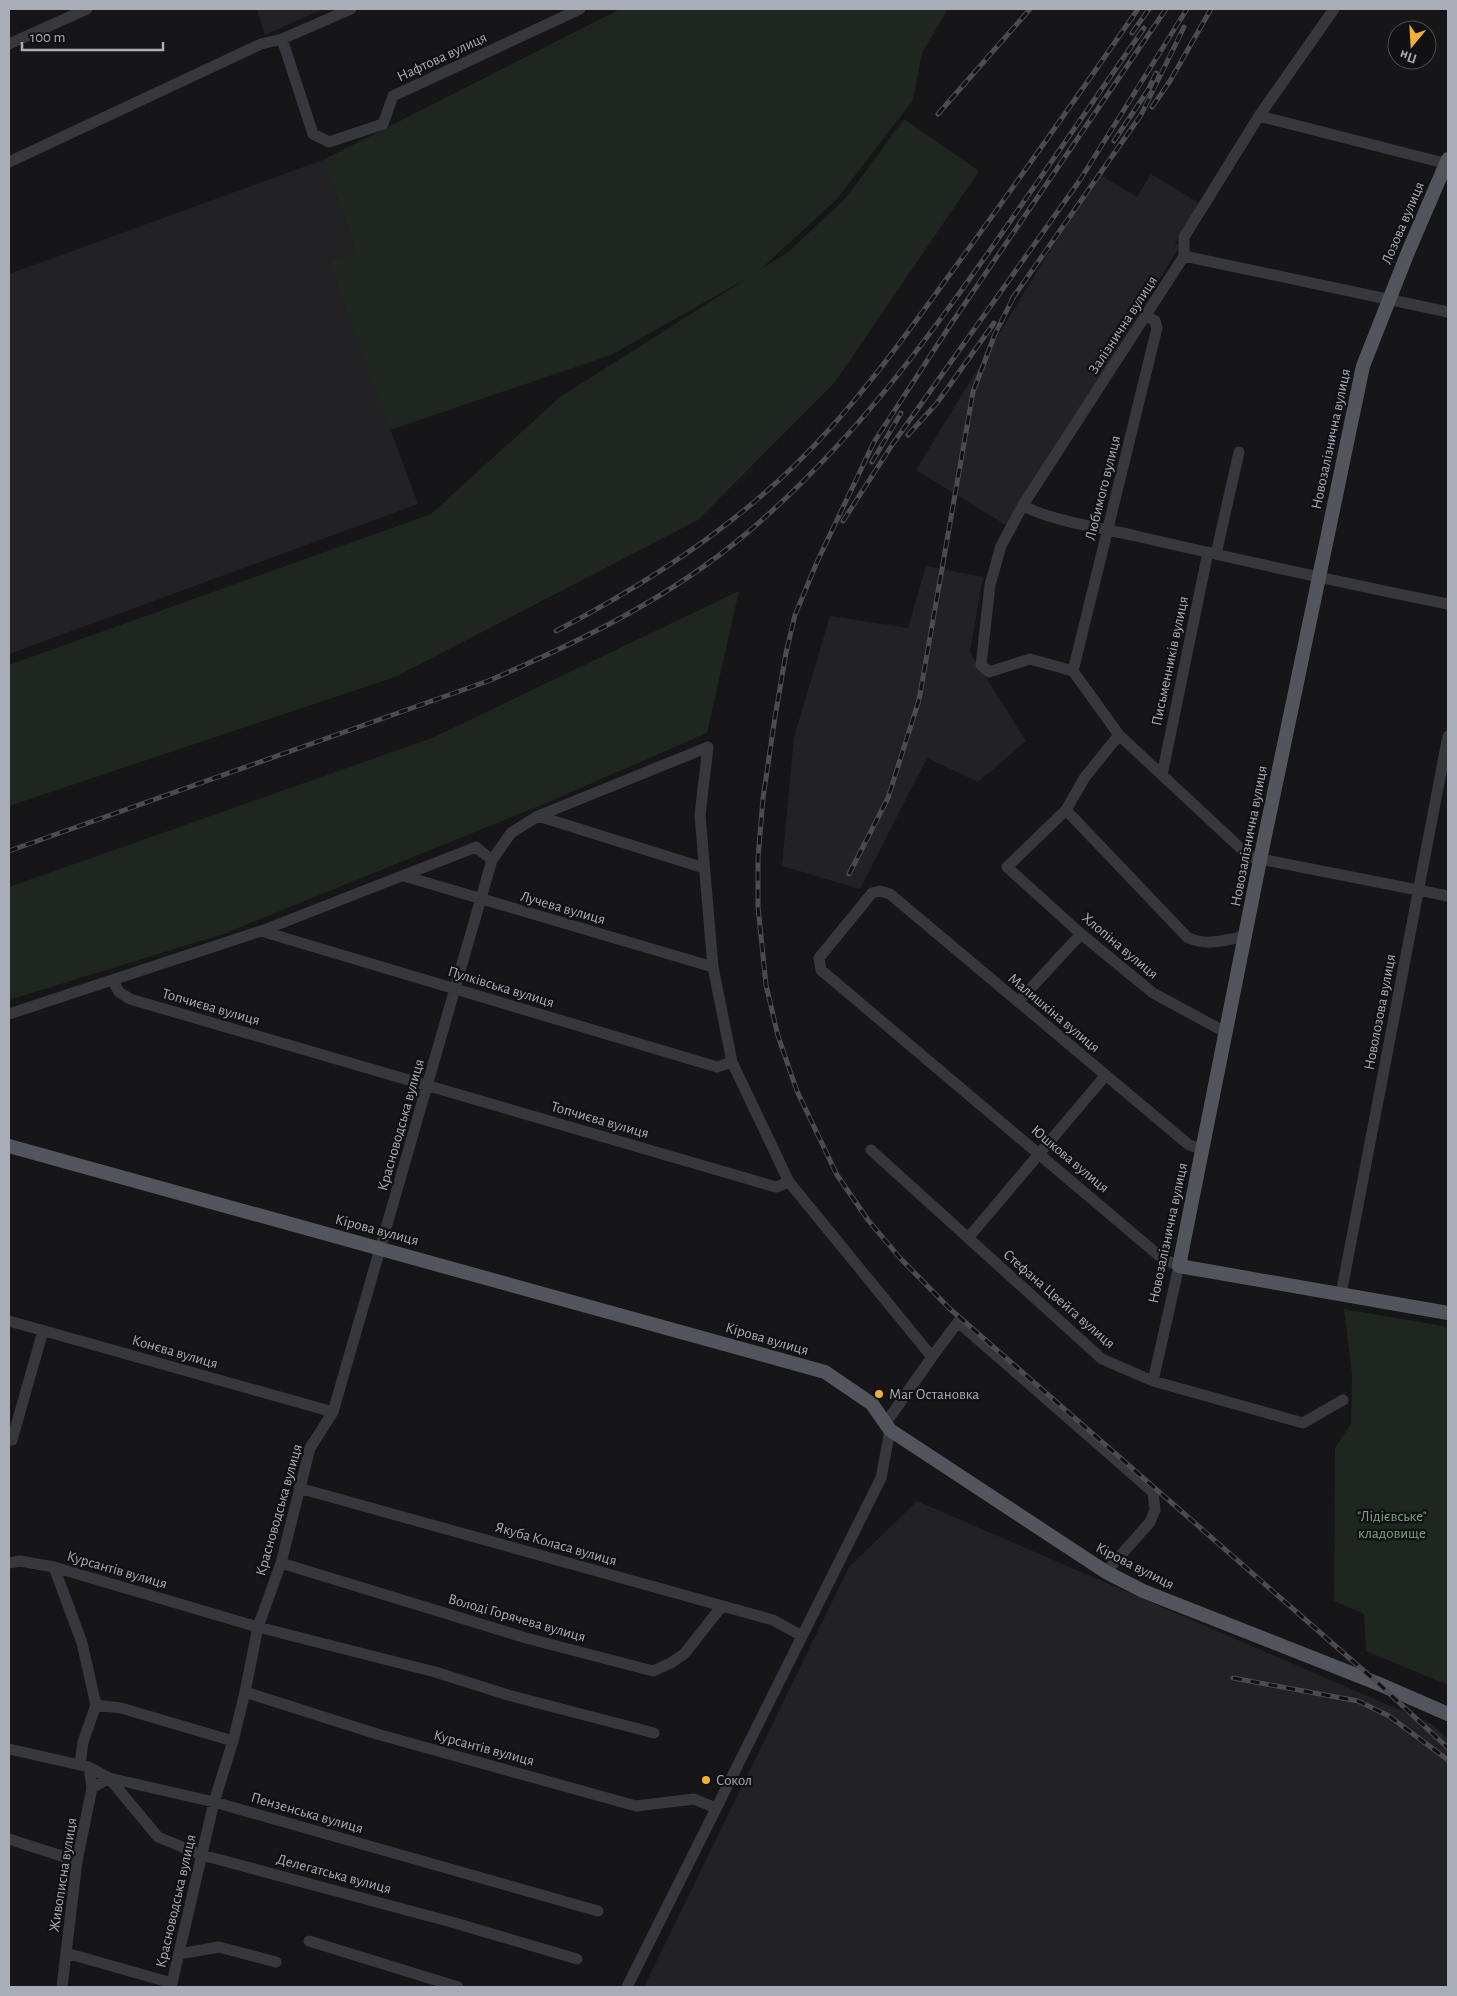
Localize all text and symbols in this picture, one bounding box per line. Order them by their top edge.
scale bar [22,20,164,52]
north arrow [1387,20,1437,70]
text: 100 m [30,30,65,45]
street label: Нафтова вулиця [395,30,489,84]
text: Пн [1398,47,1419,66]
street label: Лозова вулиця [1379,180,1427,266]
street label: Залізнична вулиця [1086,273,1160,377]
street label: Новозалізнична вулиця [1309,367,1353,511]
street label: Любимого вулиця [1083,434,1123,542]
street label: Письменників вулиця [1149,595,1191,727]
street label: Новозалізнична вулиця [1228,764,1270,908]
street label: Лучева вулиця [519,889,607,927]
street label: Хлопіна вулиця [1079,910,1161,982]
street label: Новолозова вулиця [1361,953,1399,1071]
street label: Пулківська вулиця [446,964,556,1010]
street label: Малишкіна вулиця [1005,970,1103,1056]
street label: Топчиєва вулиця [160,986,262,1028]
street label: Красноводська вулиця [375,1057,427,1193]
street label: Топчиєва вулиця [549,1099,651,1141]
street label: Юшкова вулиця [1028,1122,1112,1196]
street label: Новозалізнична вулиця [1146,1161,1190,1305]
street label: Кірова вулиця [334,1212,420,1248]
street label: Стефана Цвейга вулиця [1000,1247,1118,1351]
street label: Кірова вулиця [724,1320,810,1358]
street label: Конєва вулиця [130,1333,220,1371]
place label: Маг Остановка [889,1387,979,1402]
marker: Маг Остановка [873,1388,885,1400]
street label: Красноводська вулиця [253,1442,305,1578]
park label: "Лідієвське" кладовище [1357,1509,1427,1541]
street label: Якуба Коласа вулиця [493,1519,619,1569]
street label: Кірова вулиця [1093,1540,1177,1592]
street label: Курсантів вулиця [65,1548,169,1592]
street label: Володі Горячева вулиця [447,1591,587,1645]
street label: Курсантів вулиця [432,1727,536,1769]
place label: Сокол [716,1773,752,1788]
marker: Сокол [700,1774,712,1786]
street label: Пензенська вулиця [249,1790,365,1836]
street label: Живописна вулиця [47,1817,79,1933]
street label: Красноводська вулиця [153,1833,199,1969]
street label: Делегатська вулиця [275,1851,393,1897]

